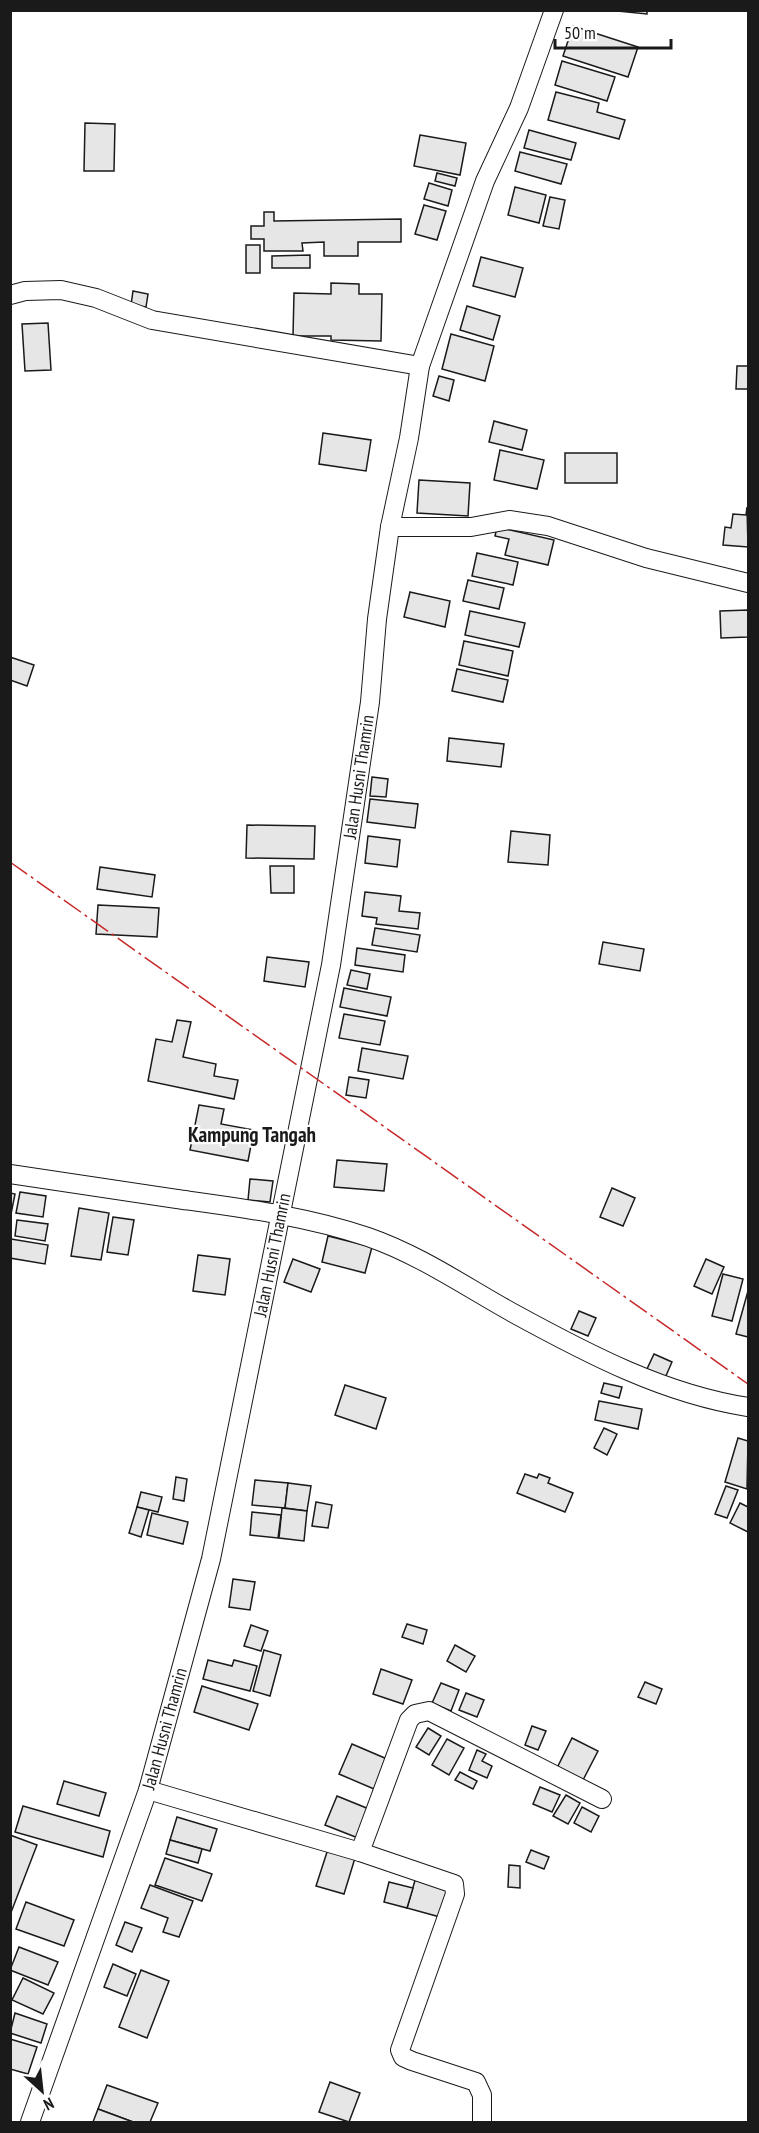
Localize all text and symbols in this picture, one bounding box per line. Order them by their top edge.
scale bar [555,12,670,50]
text: 50 m [564,21,596,44]
street label: Jalan Husni Thamrin [338,713,379,841]
district label: Kampung Tangah [188,1121,316,1148]
street label: Jalan Husni Thamrin [248,1191,296,1319]
street label: Jalan Husni Thamrin [136,1665,192,1793]
north arrow [12,2061,72,2121]
text: N [40,2093,57,2115]

